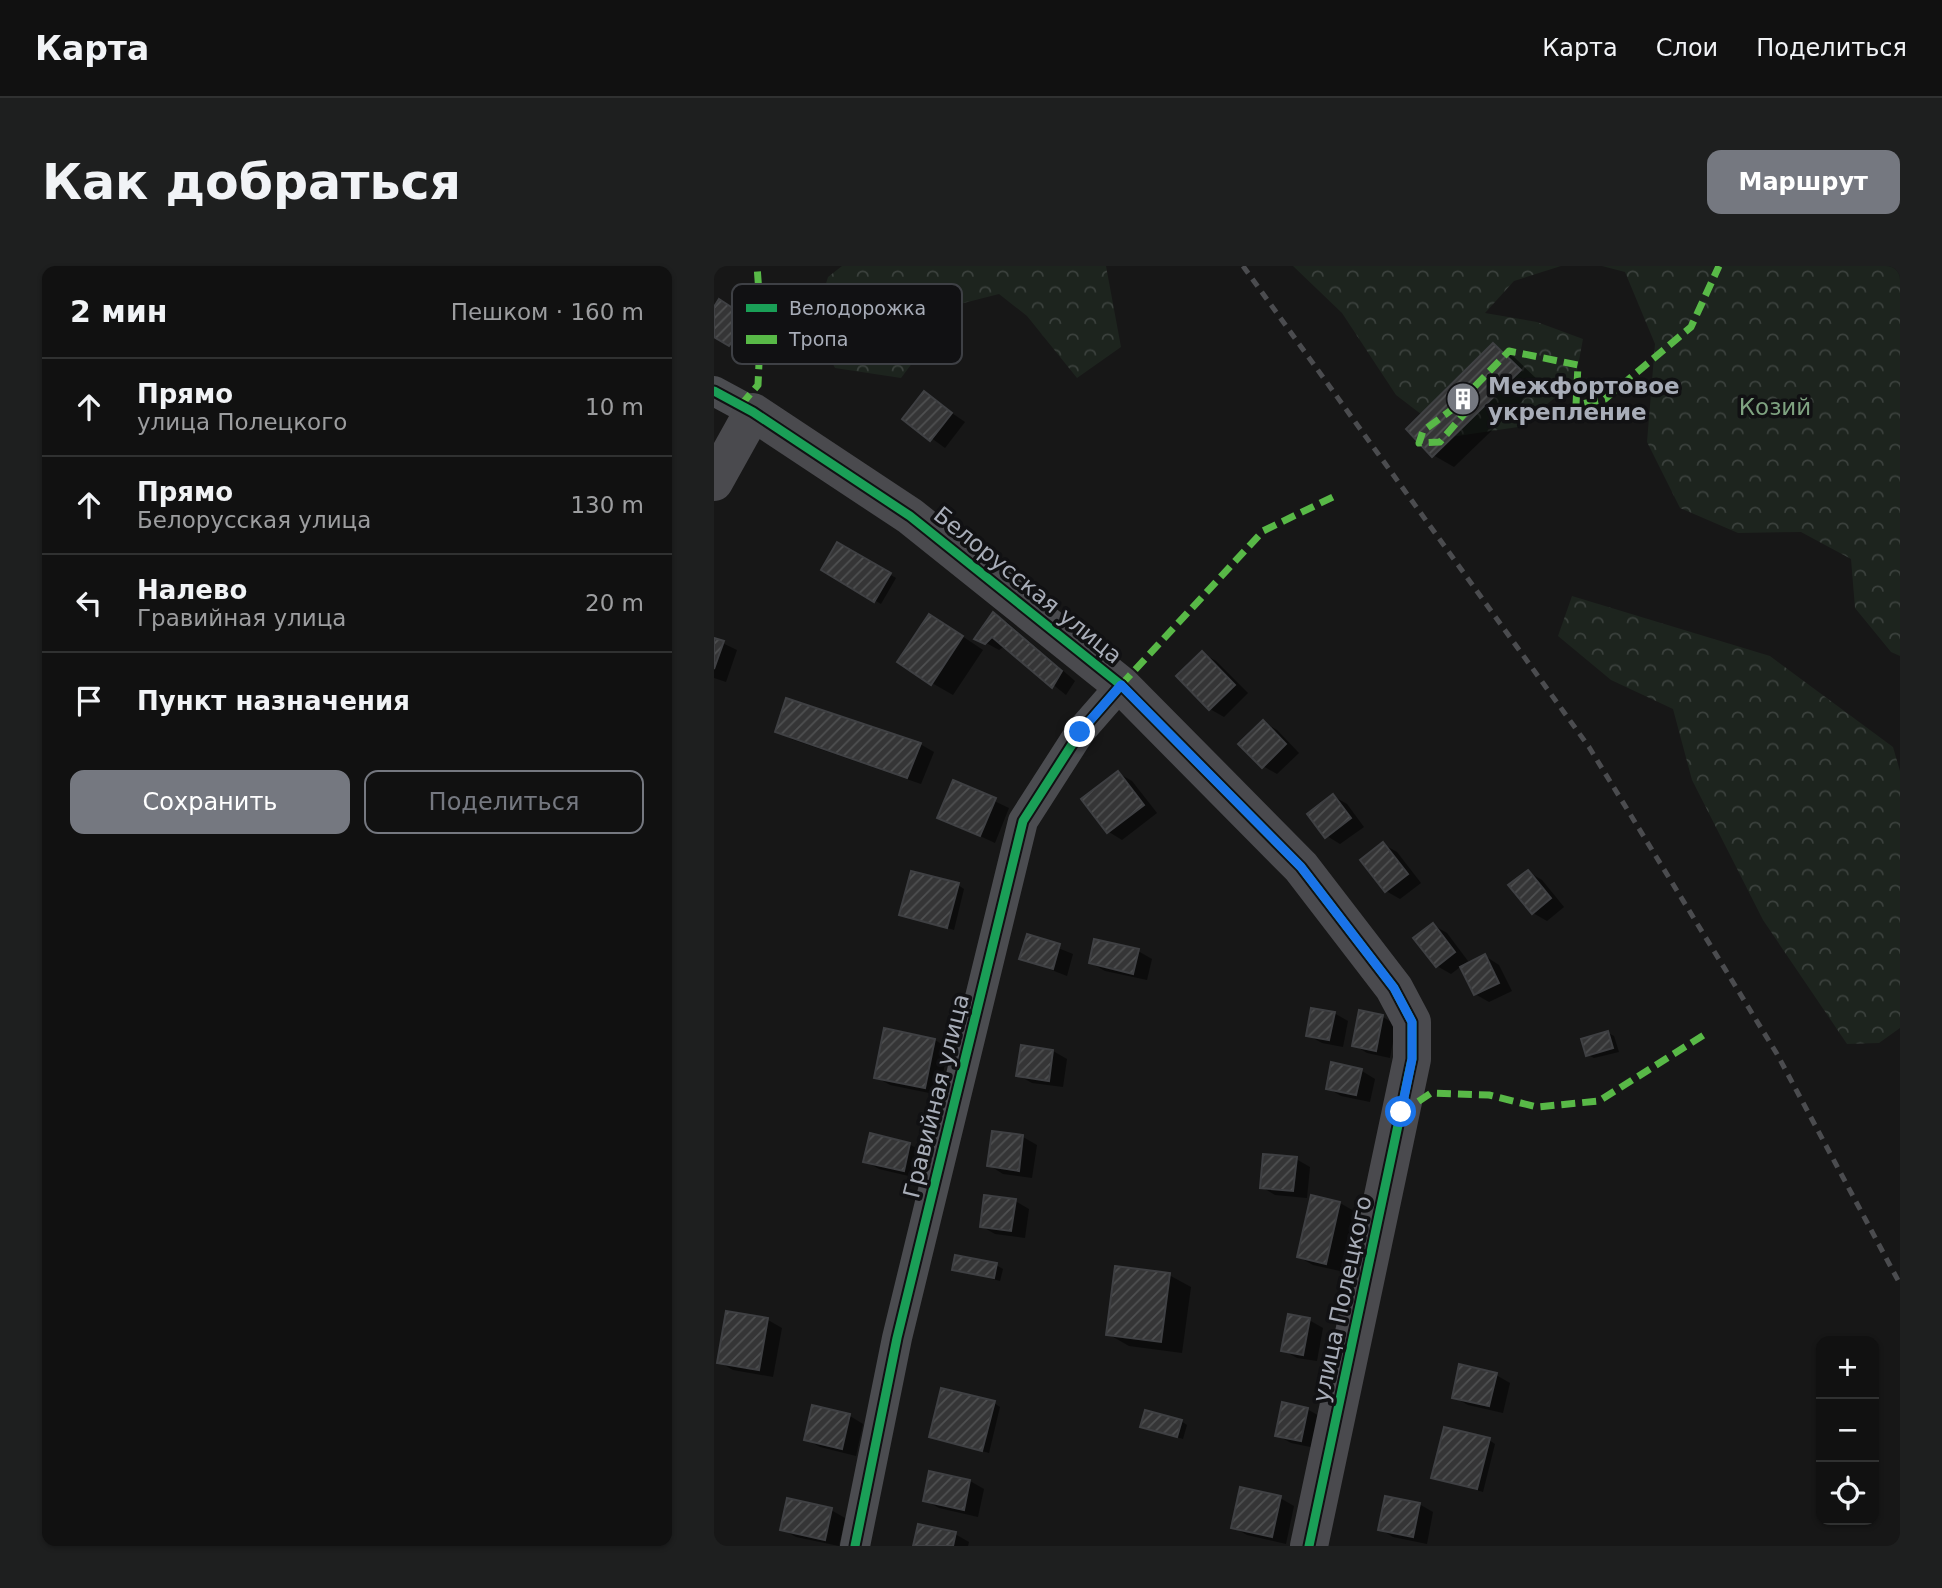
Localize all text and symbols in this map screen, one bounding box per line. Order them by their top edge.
text: Карта [35,29,149,68]
text: Карта [1542,34,1618,62]
text: Слои [1656,34,1718,62]
text: Поделиться [1756,34,1907,62]
button: Маршрут [1707,150,1900,214]
text: Как добраться [42,154,461,211]
legend [732,284,962,364]
text: 2 мин [70,294,168,329]
text: Велодорожка [789,297,926,319]
text: Пешком · 160 m [451,299,644,325]
text: Тропа [788,328,848,350]
place label: Межфортовое укрепление [1488,373,1680,425]
text: Прямо [137,379,233,409]
building icon: Межфортовое укрепление [1444,380,1482,418]
icon: ahead [70,388,108,426]
text: 10 m [585,394,644,420]
park label: Козий [1739,394,1811,420]
text: улица Полецкого [137,409,347,435]
text: Прямо [137,477,233,507]
icon: ahead [70,486,108,524]
text: 130 m [570,492,644,518]
street label: Белорусская улица [929,501,1127,669]
text: Белорусская улица [137,507,371,533]
text: Налево [137,575,247,605]
icon: left [70,584,108,622]
text: 20 m [585,590,644,616]
text: Гравийная улица [137,605,346,631]
icon: arrive [70,682,108,720]
text: Пункт назначения [137,686,410,716]
route end [1064,716,1095,747]
button: Сохранить [70,770,350,834]
button: Поделиться [364,770,644,834]
street label: Гравийная улица [898,991,974,1201]
route start [1385,1096,1416,1127]
street label: улица Полецкого [1307,1193,1377,1405]
map controls [1816,1336,1879,1525]
button: + [1816,1336,1879,1399]
button: − [1816,1399,1879,1462]
button: locate [1816,1462,1879,1525]

